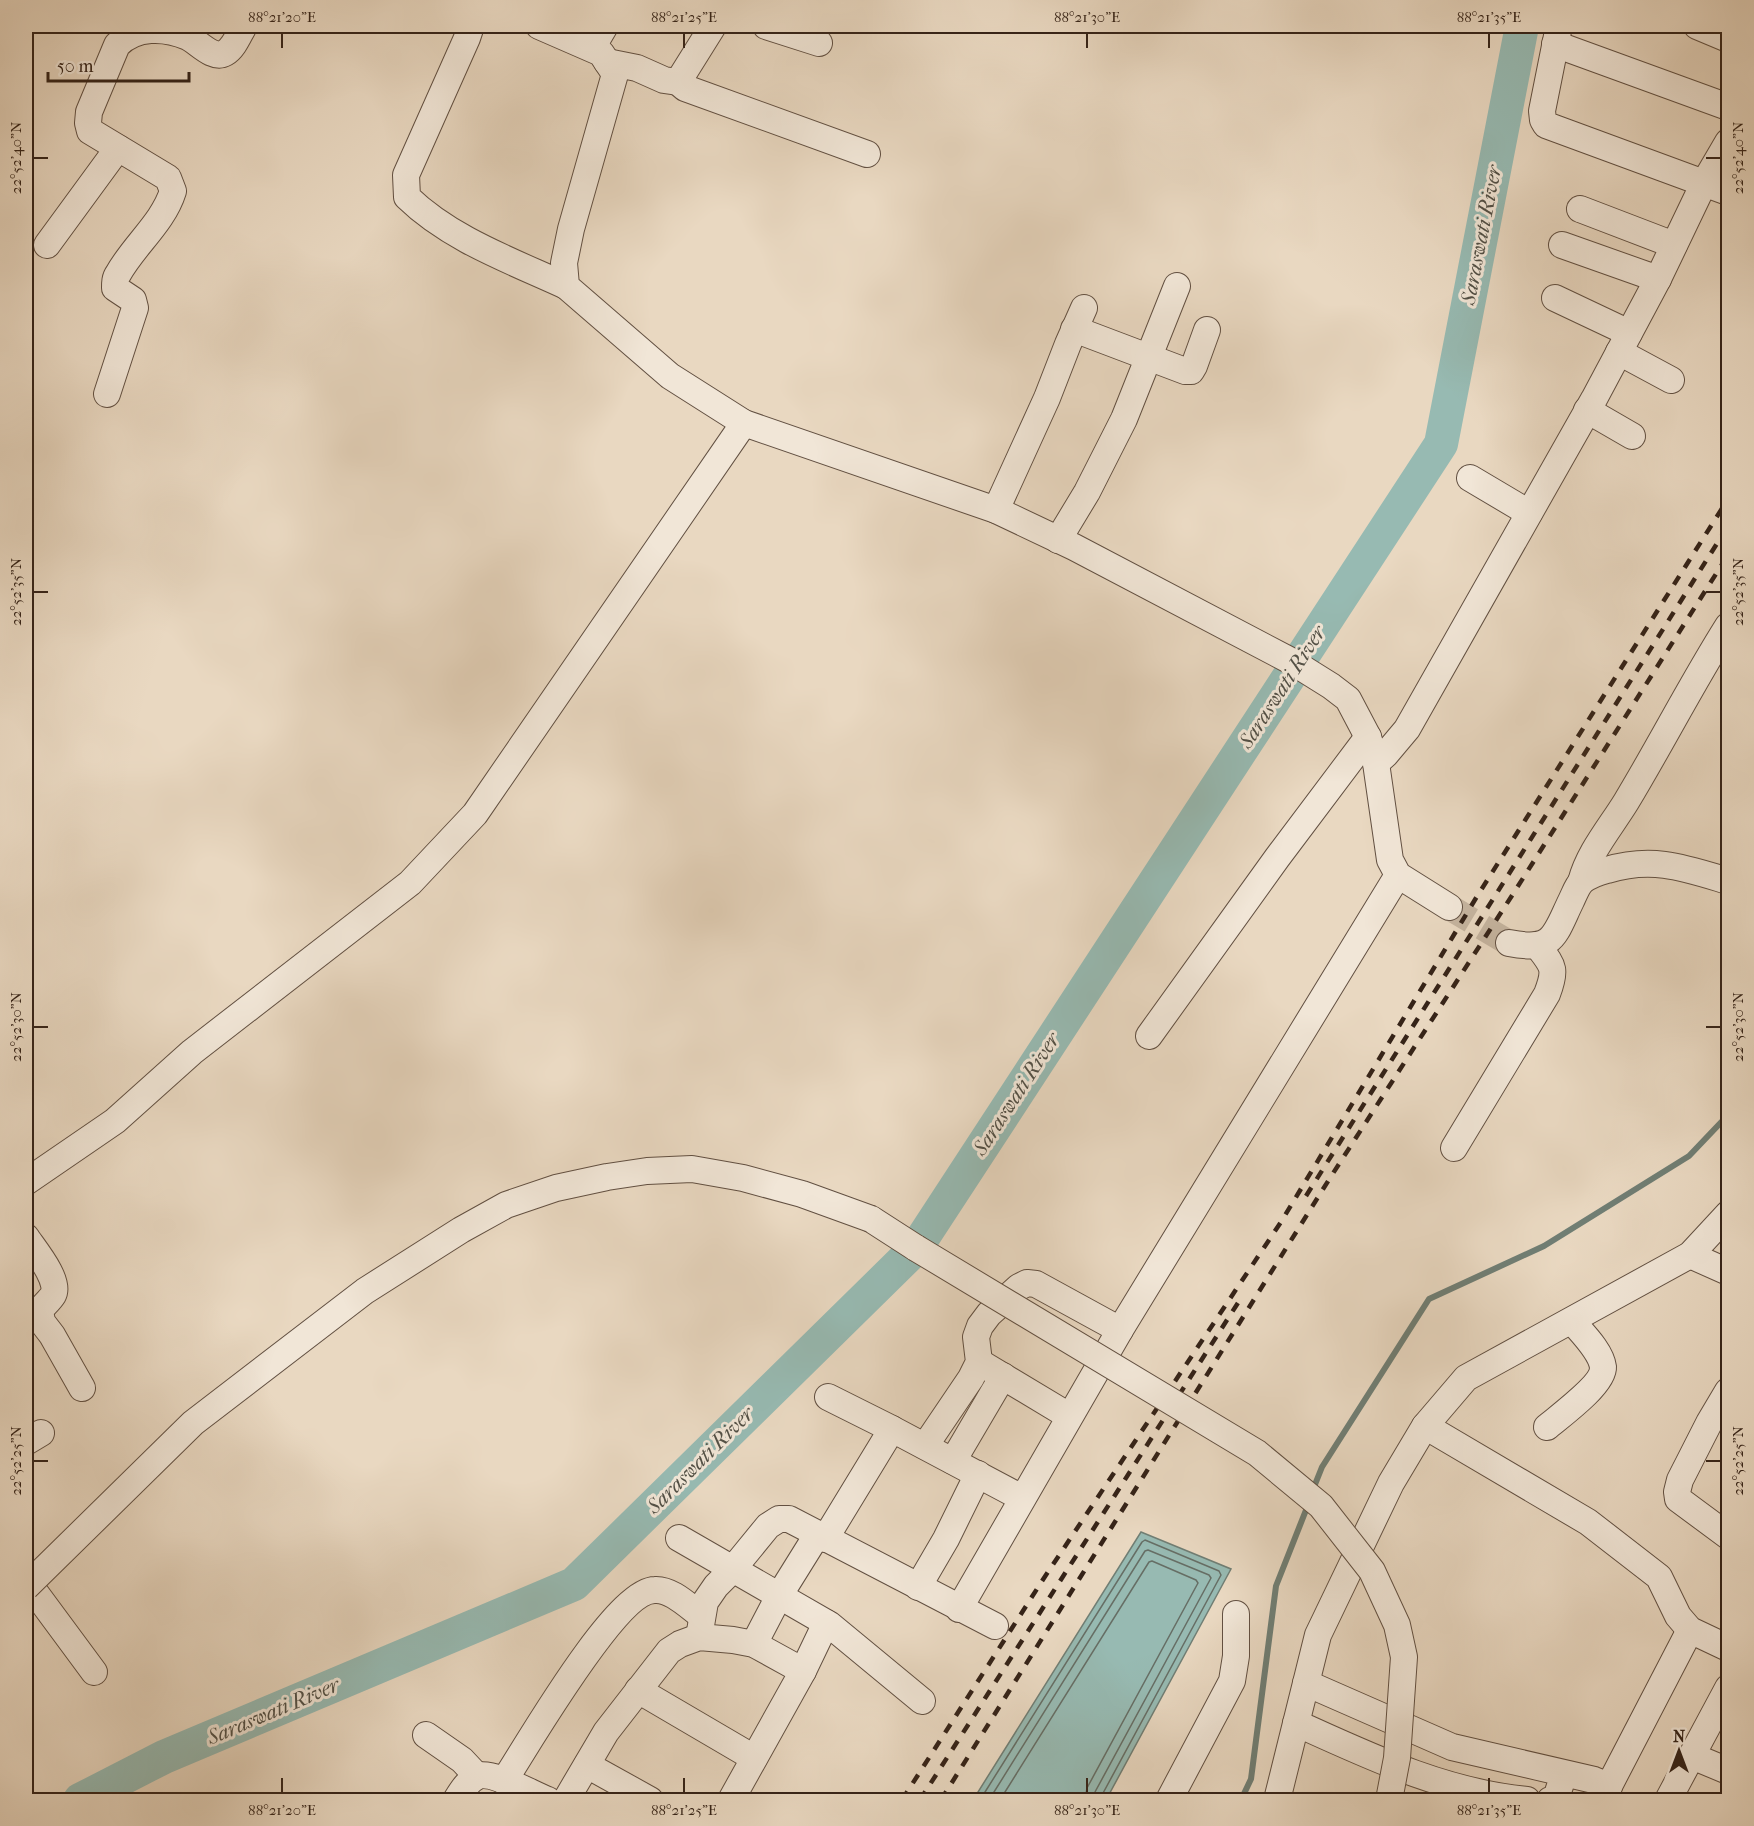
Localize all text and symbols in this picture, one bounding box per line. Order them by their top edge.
text: 88°21'20"E [248,8,316,26]
text: 88°21'25"E [651,8,717,26]
text: 88°21'30"E [1054,8,1120,26]
text: 88°21'35"E [1457,8,1521,26]
scale bar [48,45,189,83]
text: 50 m [57,56,94,77]
text: 22°52'40"N [7,121,25,194]
text: 22°52'40"N [1729,121,1747,194]
water label: Saraswati River [1456,162,1507,308]
text: 22°52'35"N [7,557,25,626]
text: 22°52'35"N [1729,557,1747,626]
water label: Saraswati River [1233,620,1331,754]
text: 22°52'30"N [7,991,25,1062]
text: 22°52'30"N [1729,991,1747,1062]
water label: Saraswati River [967,1027,1065,1161]
water label: Saraswati River [641,1400,760,1519]
text: 22°52'25"N [7,1426,25,1496]
text: 22°52'25"N [1729,1426,1747,1496]
water label: Saraswati River [202,1672,344,1750]
north arrow [1649,1721,1709,1781]
text: N [1673,1727,1686,1746]
text: 88°21'20"E [248,1801,316,1819]
text: 88°21'25"E [651,1801,717,1819]
text: 88°21'30"E [1054,1801,1120,1819]
text: 88°21'35"E [1457,1801,1521,1819]

